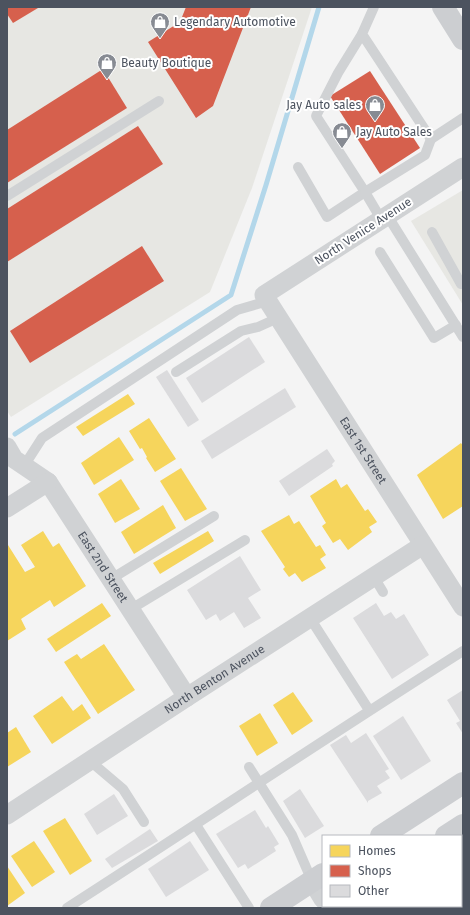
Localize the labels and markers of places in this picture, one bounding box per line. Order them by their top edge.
shop icon: Legendary Automotive [149,11,171,39]
place label: Legendary Automotive [174,15,296,29]
shop icon: Beauty Boutique [96,52,118,80]
place label: Beauty Boutique [121,56,211,70]
shop icon: Jay Auto sales [364,94,386,122]
place label: Jay Auto sales [286,98,361,112]
shop icon: Jay Auto Sales [331,121,353,149]
place label: Jay Auto Sales [356,125,432,139]

